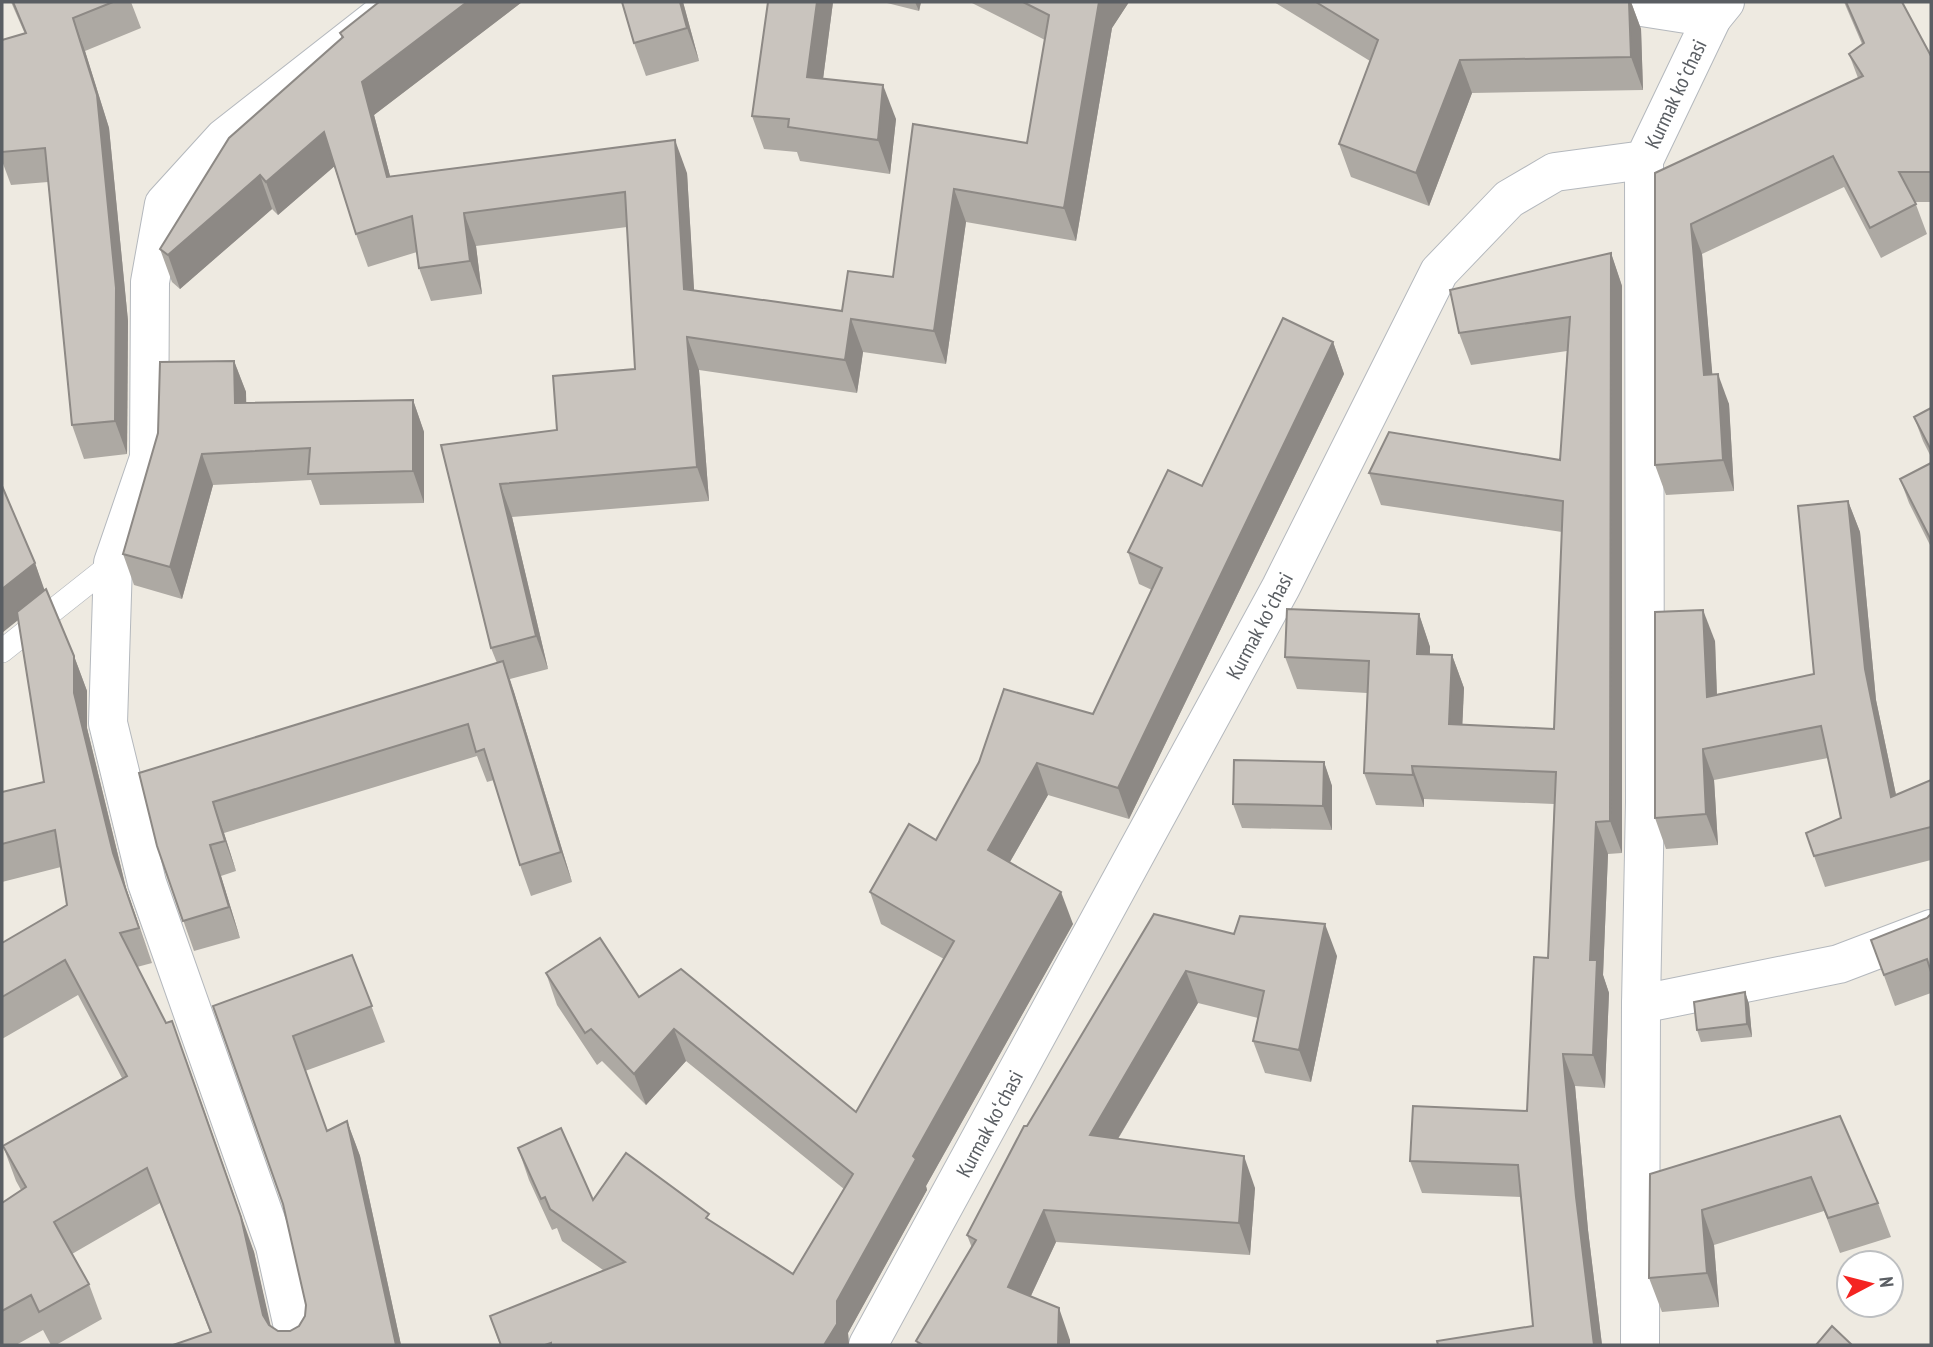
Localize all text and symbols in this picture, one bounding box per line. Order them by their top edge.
street label: Kurmak koʻchasi [1639,35,1713,153]
street label: Kurmak koʻchasi [1220,568,1299,684]
street label: Kurmak koʻchasi [950,1066,1029,1182]
north arrow [1835,1249,1905,1319]
text: N [1874,1275,1899,1288]

